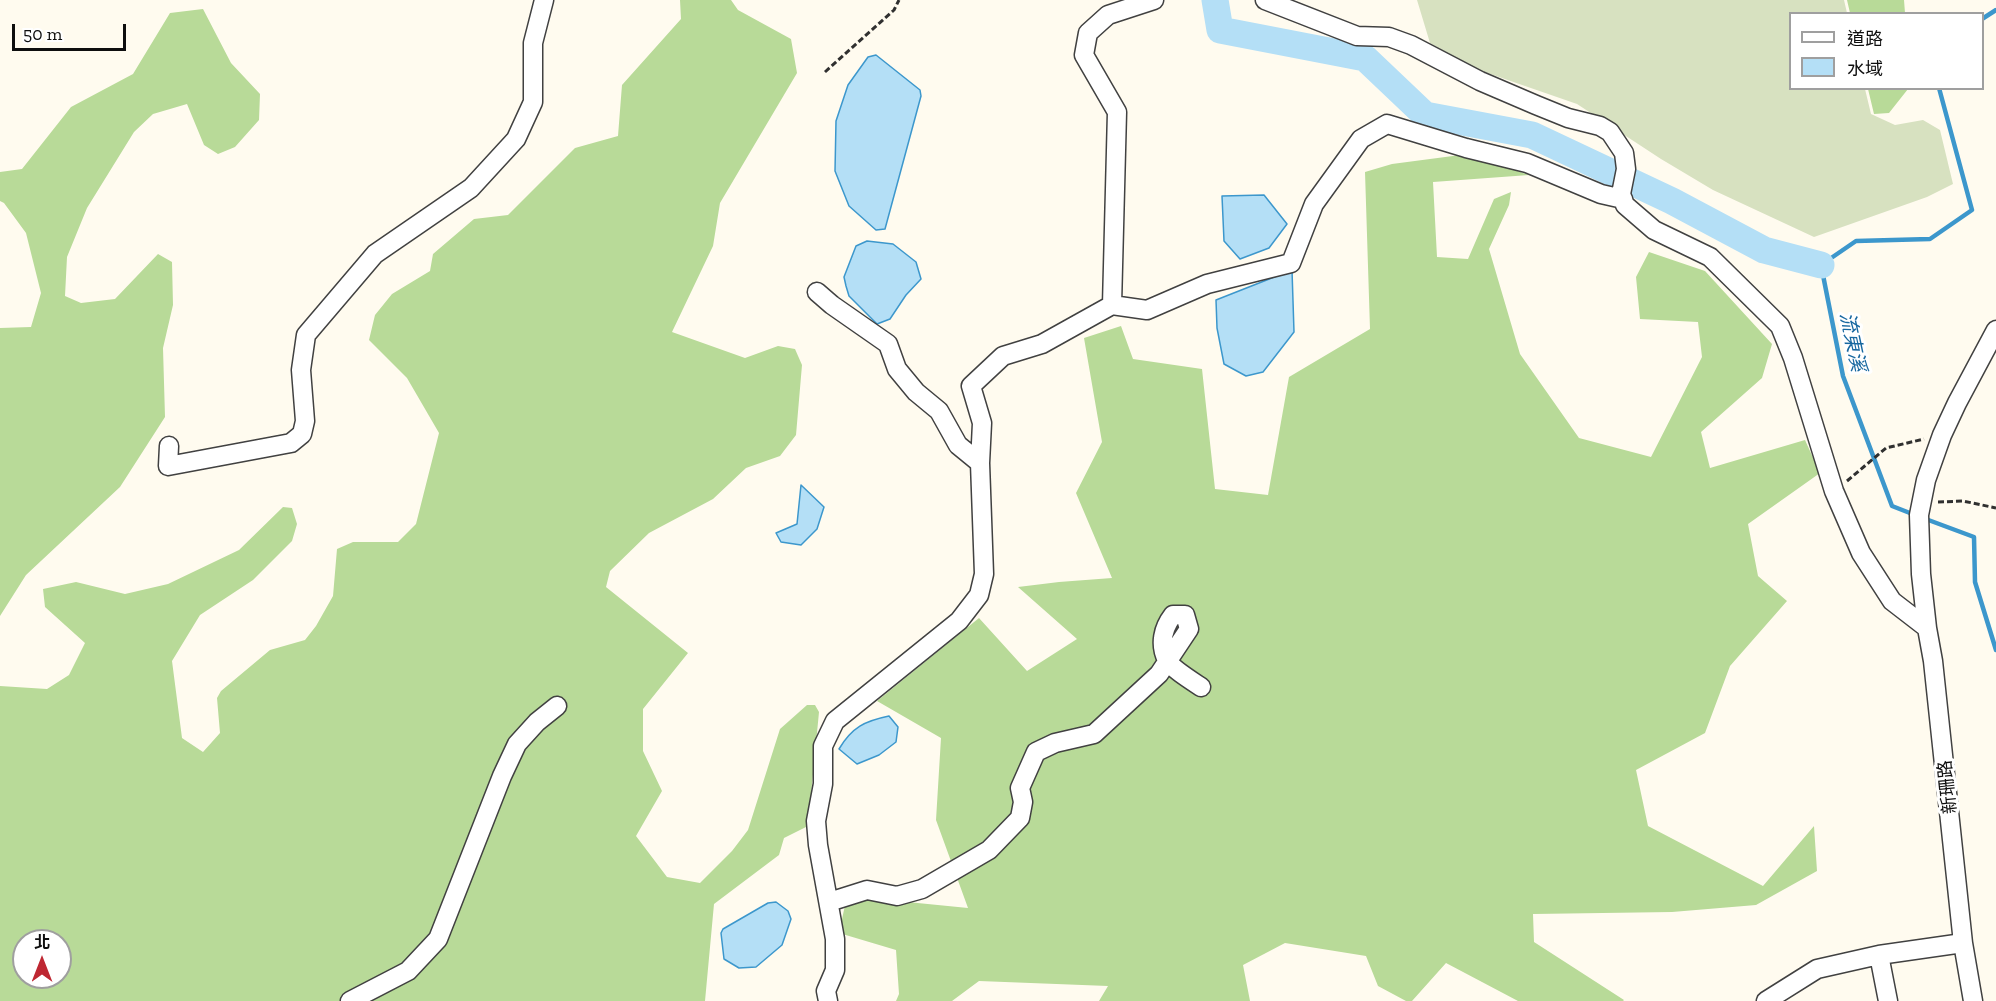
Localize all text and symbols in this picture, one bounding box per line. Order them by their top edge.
scale bar [15,12,129,50]
legend [1789,12,1984,90]
text: 50 m [23,23,62,45]
text: 道路 [1847,28,1883,50]
text: 水域 [1847,58,1883,80]
water label: 流東溪 [1834,310,1870,374]
street label: 新珊路 [1934,759,1962,815]
north arrow [12,929,72,989]
text: 北 [34,933,50,952]

